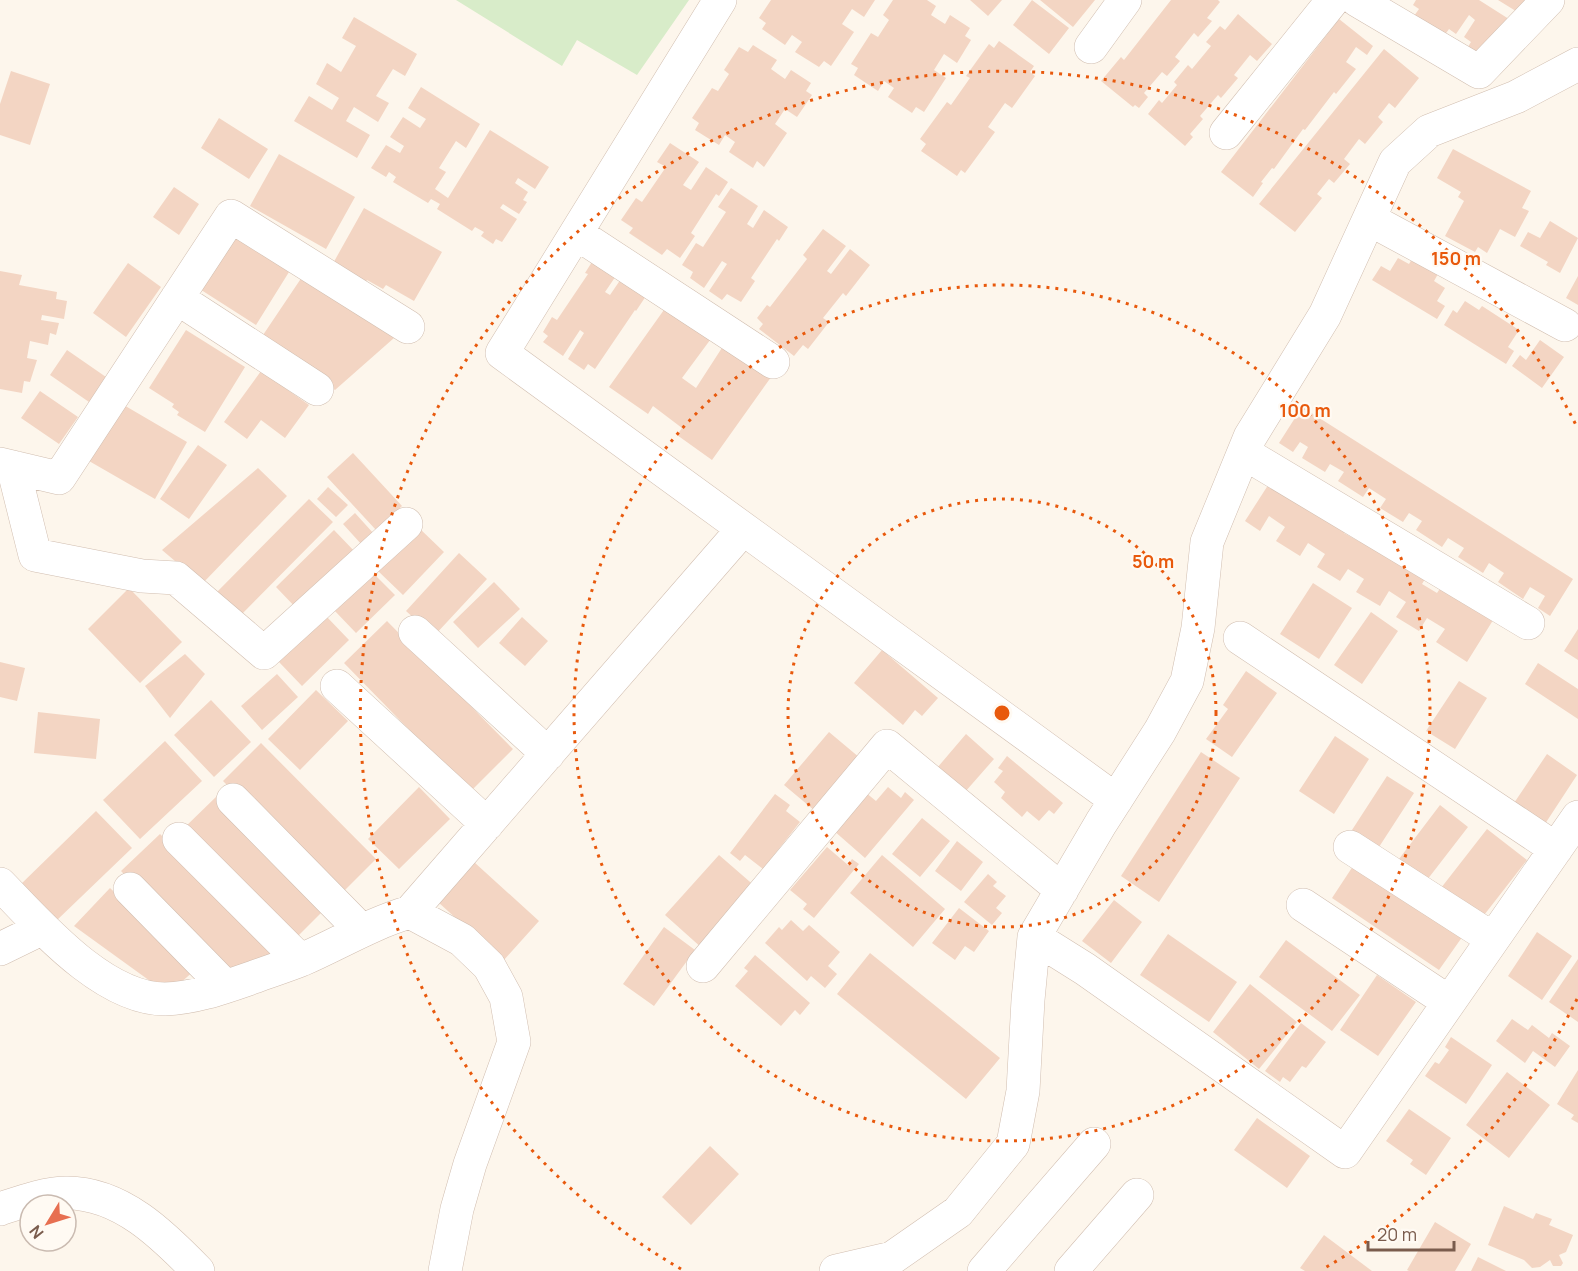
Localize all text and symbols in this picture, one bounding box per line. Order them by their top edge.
text: 150 m [1431,246,1481,270]
text: 100 m [1279,398,1331,422]
text: 50 m [1132,549,1174,573]
centre of rings [992,703,1012,723]
north arrow [18,1193,78,1253]
scale bar [1368,1214,1454,1252]
text: N [24,1221,48,1244]
text: 20 m [1377,1222,1417,1246]

